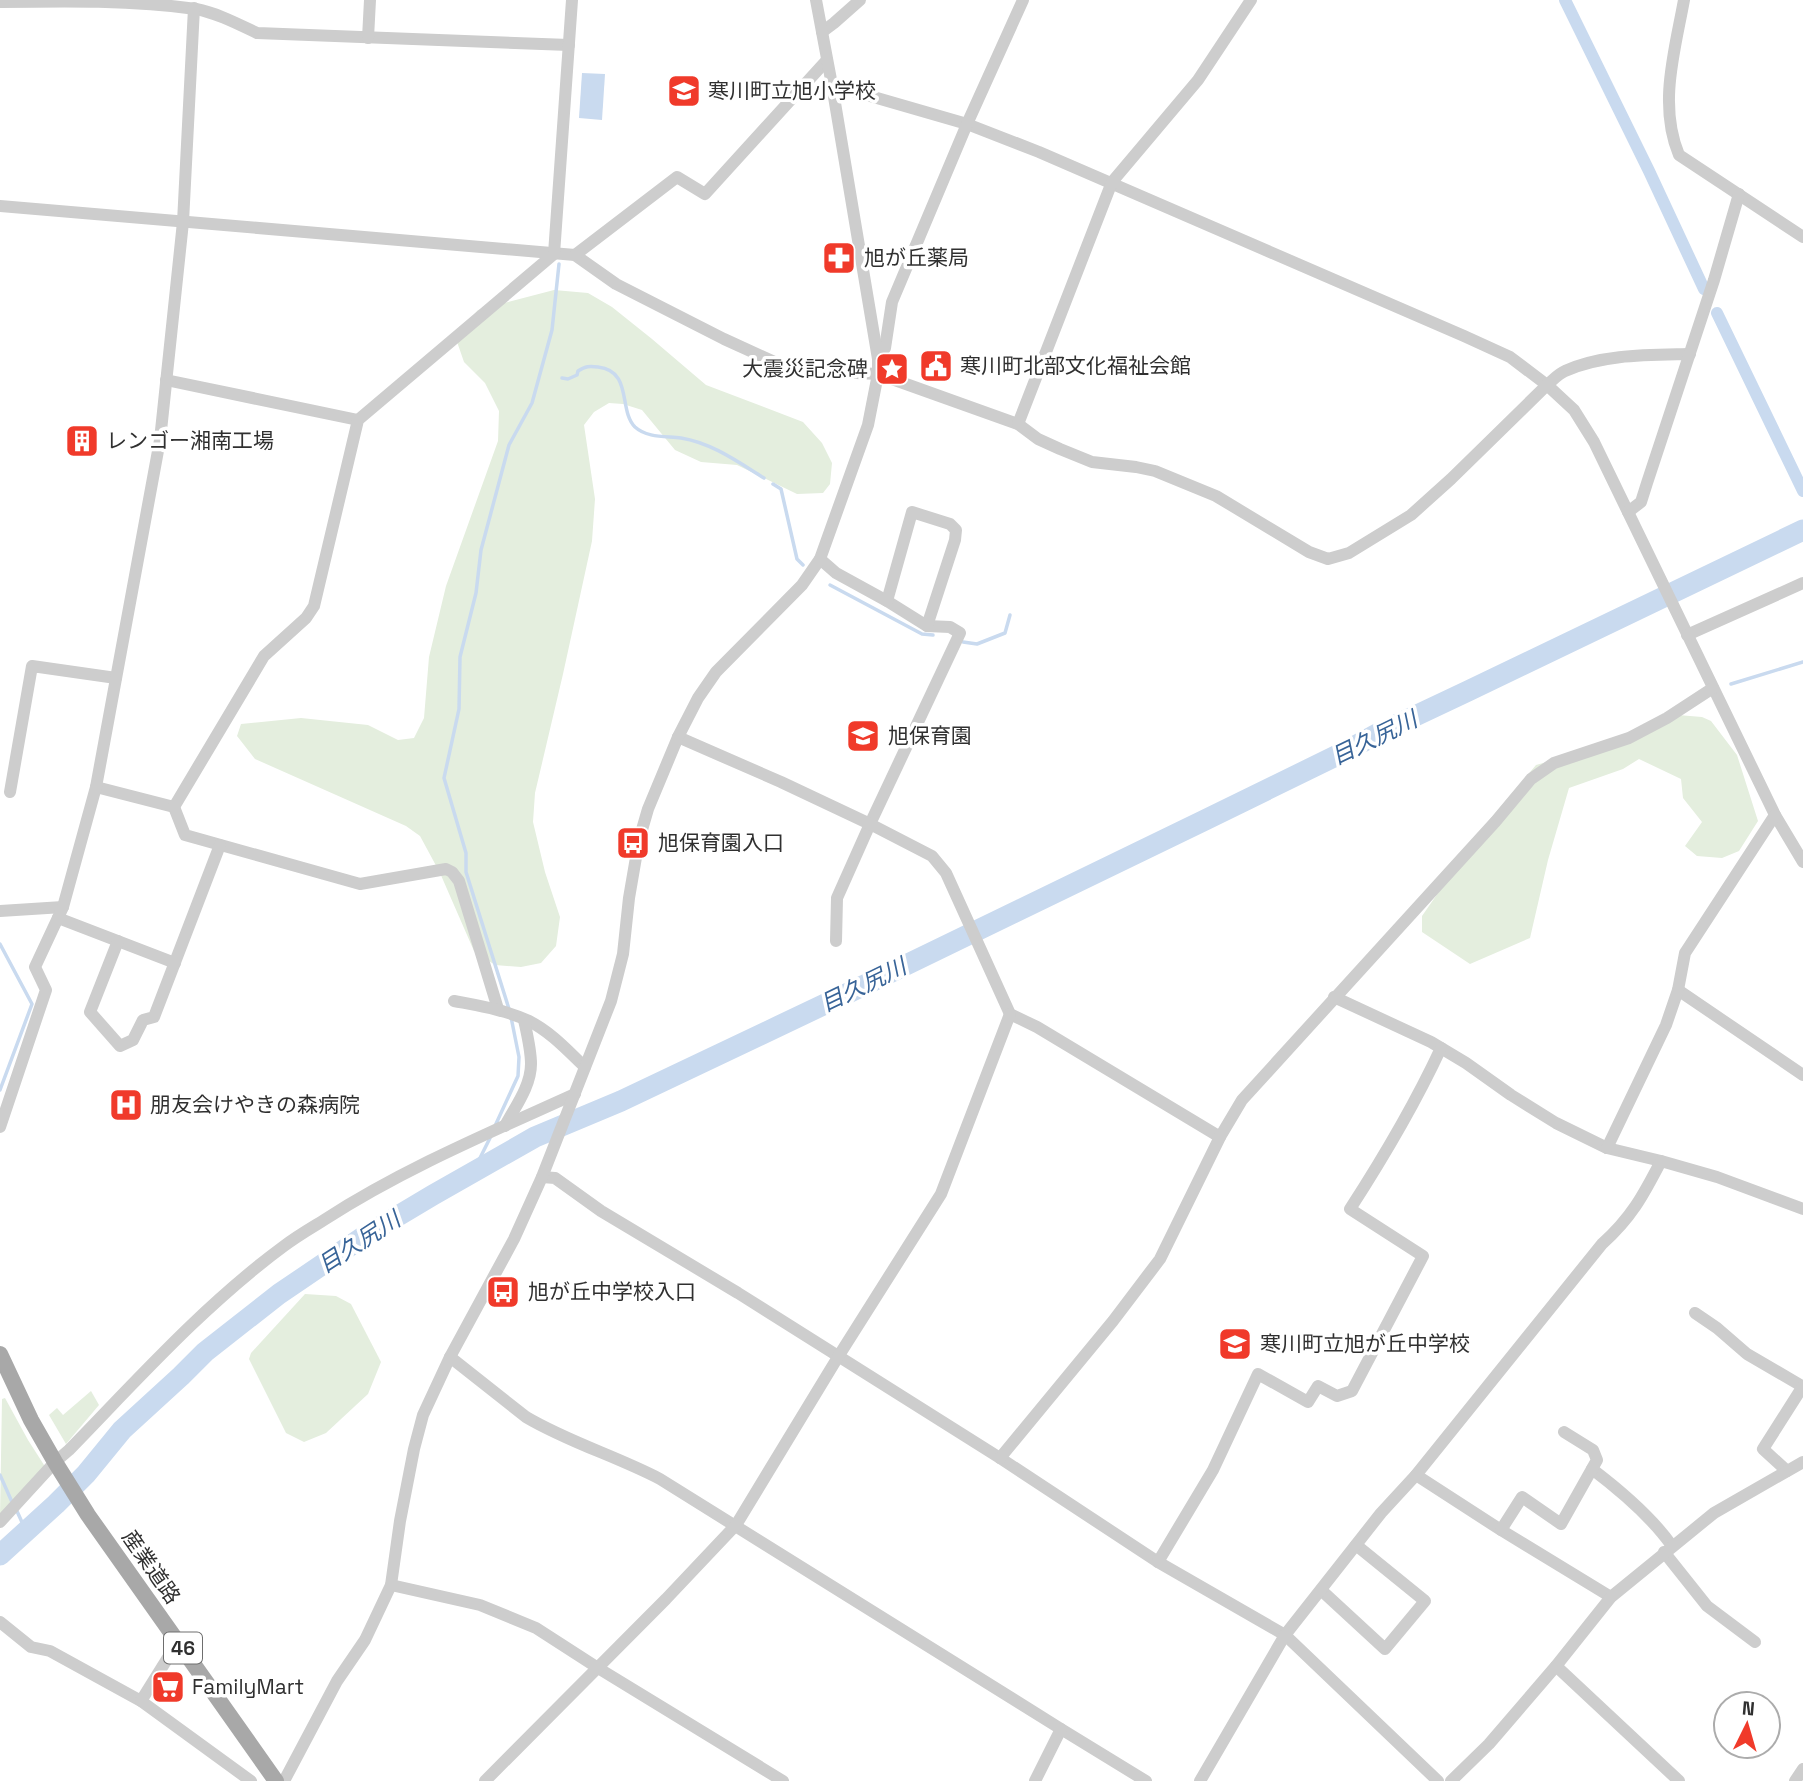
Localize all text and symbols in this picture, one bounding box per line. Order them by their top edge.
school or university icon: 寒川町立旭小学校 [665,72,703,110]
place label: 寒川町立旭小学校 [708,77,876,104]
pharmacy icon: 旭が丘薬局 [820,239,858,277]
place label: 旭が丘薬局 [864,244,969,271]
public building icon: 寒川町北部文化福祉会館 [917,347,955,385]
place icon: 大震災記念碑 [873,350,911,388]
place label: 寒川町北部文化福祉会館 [960,352,1191,379]
place label: 大震災記念碑 [742,355,868,382]
building icon: レンゴー湘南工場 [63,422,101,460]
place label: レンゴー湘南工場 [106,427,274,454]
water label: 目久尻川 [1326,703,1425,772]
school or university icon: 旭保育園 [844,717,882,755]
place label: 旭保育園 [888,722,972,749]
bus stop icon: 旭保育園入口 [614,824,652,862]
place label: 旭保育園入口 [658,829,784,856]
water label: 目久尻川 [815,950,914,1019]
hospital icon: 朋友会けやきの森病院 [107,1086,145,1124]
place label: 朋友会けやきの森病院 [150,1091,360,1118]
water label: 目久尻川 [312,1203,408,1280]
bus stop icon: 旭が丘中学校入口 [484,1273,522,1311]
place label: 旭が丘中学校入口 [528,1278,696,1305]
school or university icon: 寒川町立旭が丘中学校 [1216,1325,1254,1363]
place label: 寒川町立旭が丘中学校 [1260,1330,1470,1357]
street label: 産業道路 [116,1525,187,1609]
road number: 46 [164,1632,202,1664]
supermarket icon: FamilyMart [149,1668,187,1706]
place label: FamilyMart [192,1673,304,1700]
north arrow [1712,1690,1782,1760]
text: N [1741,1696,1756,1722]

